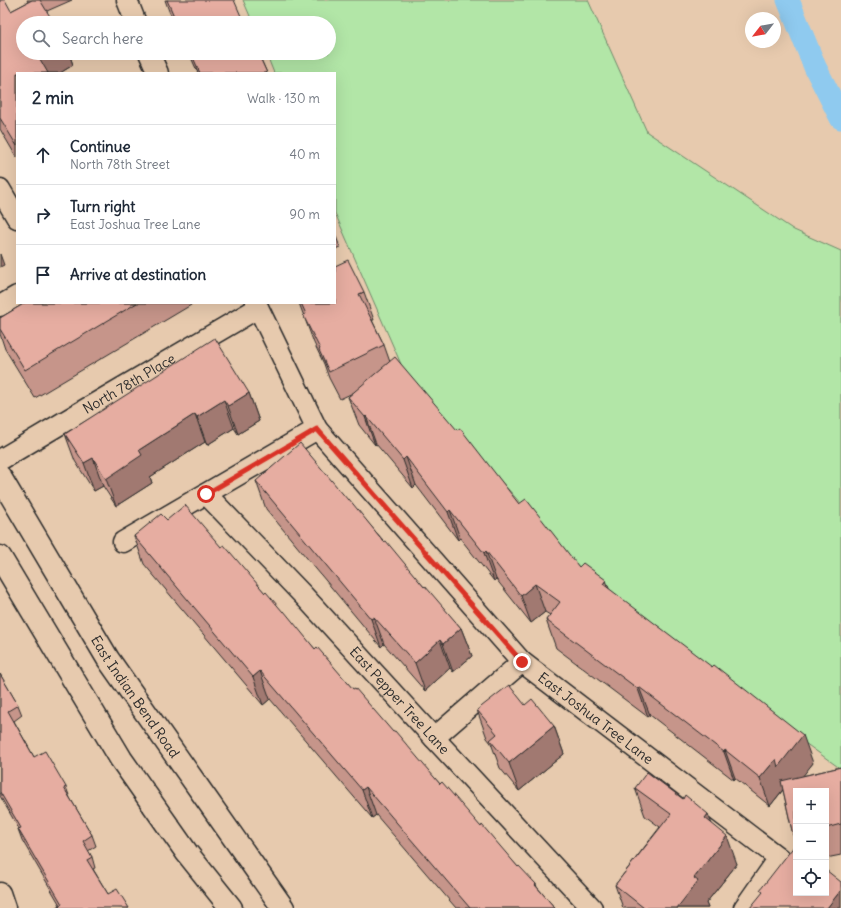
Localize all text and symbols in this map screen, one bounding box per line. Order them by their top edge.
north arrow [745,12,781,48]
search box [16,16,336,60]
icon: search [30,27,52,49]
text: Search here [62,29,143,48]
text: 2 min [32,87,74,109]
text: Walk · 130 m [247,90,320,107]
text: Continue [70,137,131,156]
icon: ahead [32,144,54,166]
text: 40 m [289,146,320,163]
text: North 78th Street [70,156,170,173]
text: Turn right [70,197,135,216]
icon: right [32,204,54,226]
text: 90 m [289,206,320,223]
text: East Joshua Tree Lane [70,216,200,233]
icon: arrive [32,264,54,286]
text: Arrive at destination [70,265,206,284]
street label: North 78th Place [80,349,179,418]
route start [197,485,215,503]
street label: East Indian Bend Road [87,632,184,761]
street label: East Pepper Tree Lane [346,643,453,758]
route end [513,653,531,671]
street label: East Joshua Tree Lane [534,668,657,768]
map controls [793,788,829,896]
button: + [793,788,829,824]
button: − [793,824,829,860]
button: locate [793,860,829,896]

